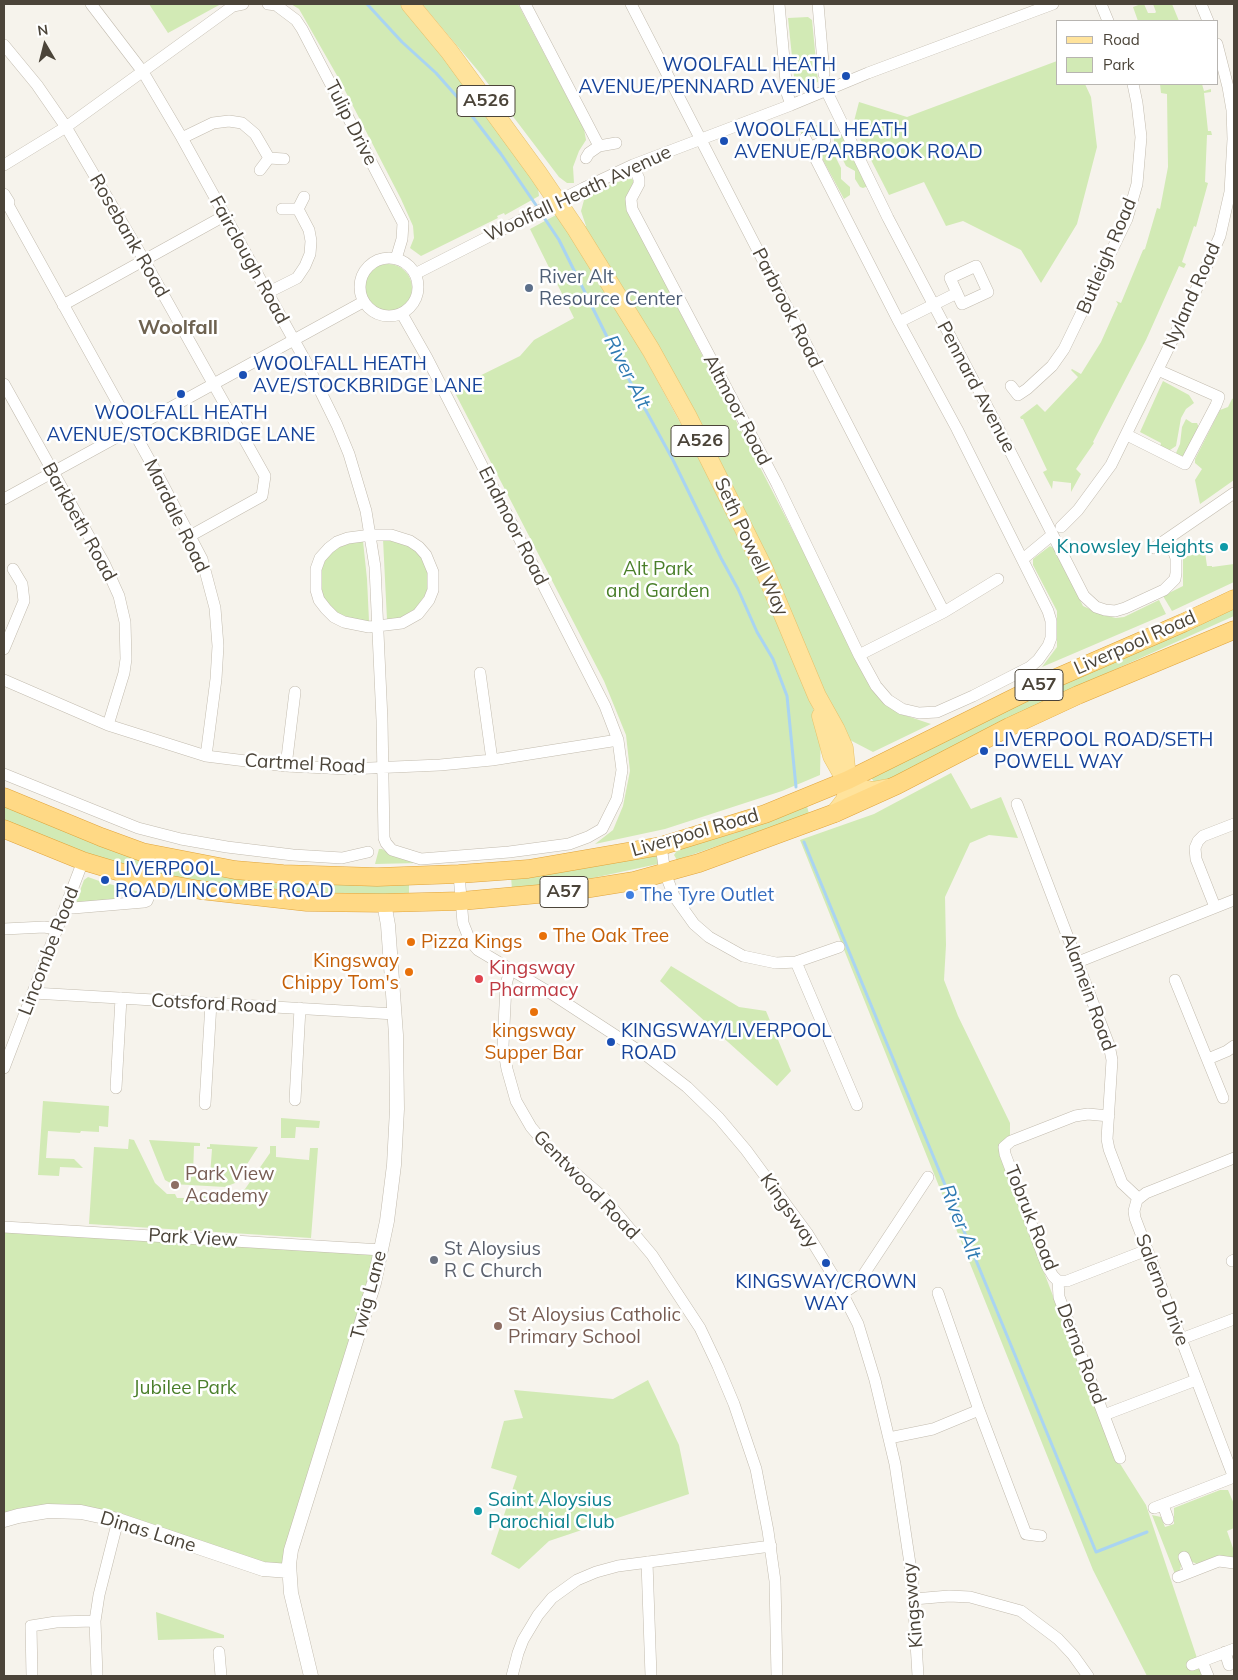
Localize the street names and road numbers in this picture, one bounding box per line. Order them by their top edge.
street label: Tulip Drive [320,77,382,169]
road number: A526 [457,85,515,116]
street label: Woolfall Heath Avenue [481,141,675,247]
street label: Rosebank Road [84,170,174,302]
street label: Fairclough Road [204,192,294,328]
street label: Butleigh Road [1072,194,1142,318]
street label: Nyland Road [1158,239,1226,353]
street label: Parbrook Road [747,244,827,372]
street label: Pennard Avenue [932,318,1020,456]
street label: Altmoor Road [698,351,776,469]
road number: A526 [671,426,729,456]
street label: Mardale Road [139,455,213,577]
street label: Barkbeth Road [37,459,121,585]
street label: Endmoor Road [473,463,553,589]
street label: Seth Powell Way [709,474,793,620]
street label: Liverpool Road [1070,606,1200,680]
road number: A57 [1015,670,1063,700]
street label: Cartmel Road [244,749,366,779]
street label: Liverpool Road [629,804,761,862]
road number: A57 [540,876,588,908]
street label: Lincombe Road [14,883,84,1019]
street label: Alamein Road [1056,930,1120,1054]
street label: Cotsford Road [151,989,277,1019]
street label: Gentwood Road [528,1126,644,1244]
street label: Tobruk Road [1000,1162,1062,1274]
street label: Kingsway [755,1169,823,1253]
street label: Park View [148,1224,238,1252]
street label: Salerno Drive [1130,1231,1194,1349]
street label: Twig Lane [346,1248,392,1342]
street label: Derna Road [1051,1301,1111,1407]
street label: Dinas Lane [97,1507,199,1557]
street label: Kingsway [898,1561,928,1649]

